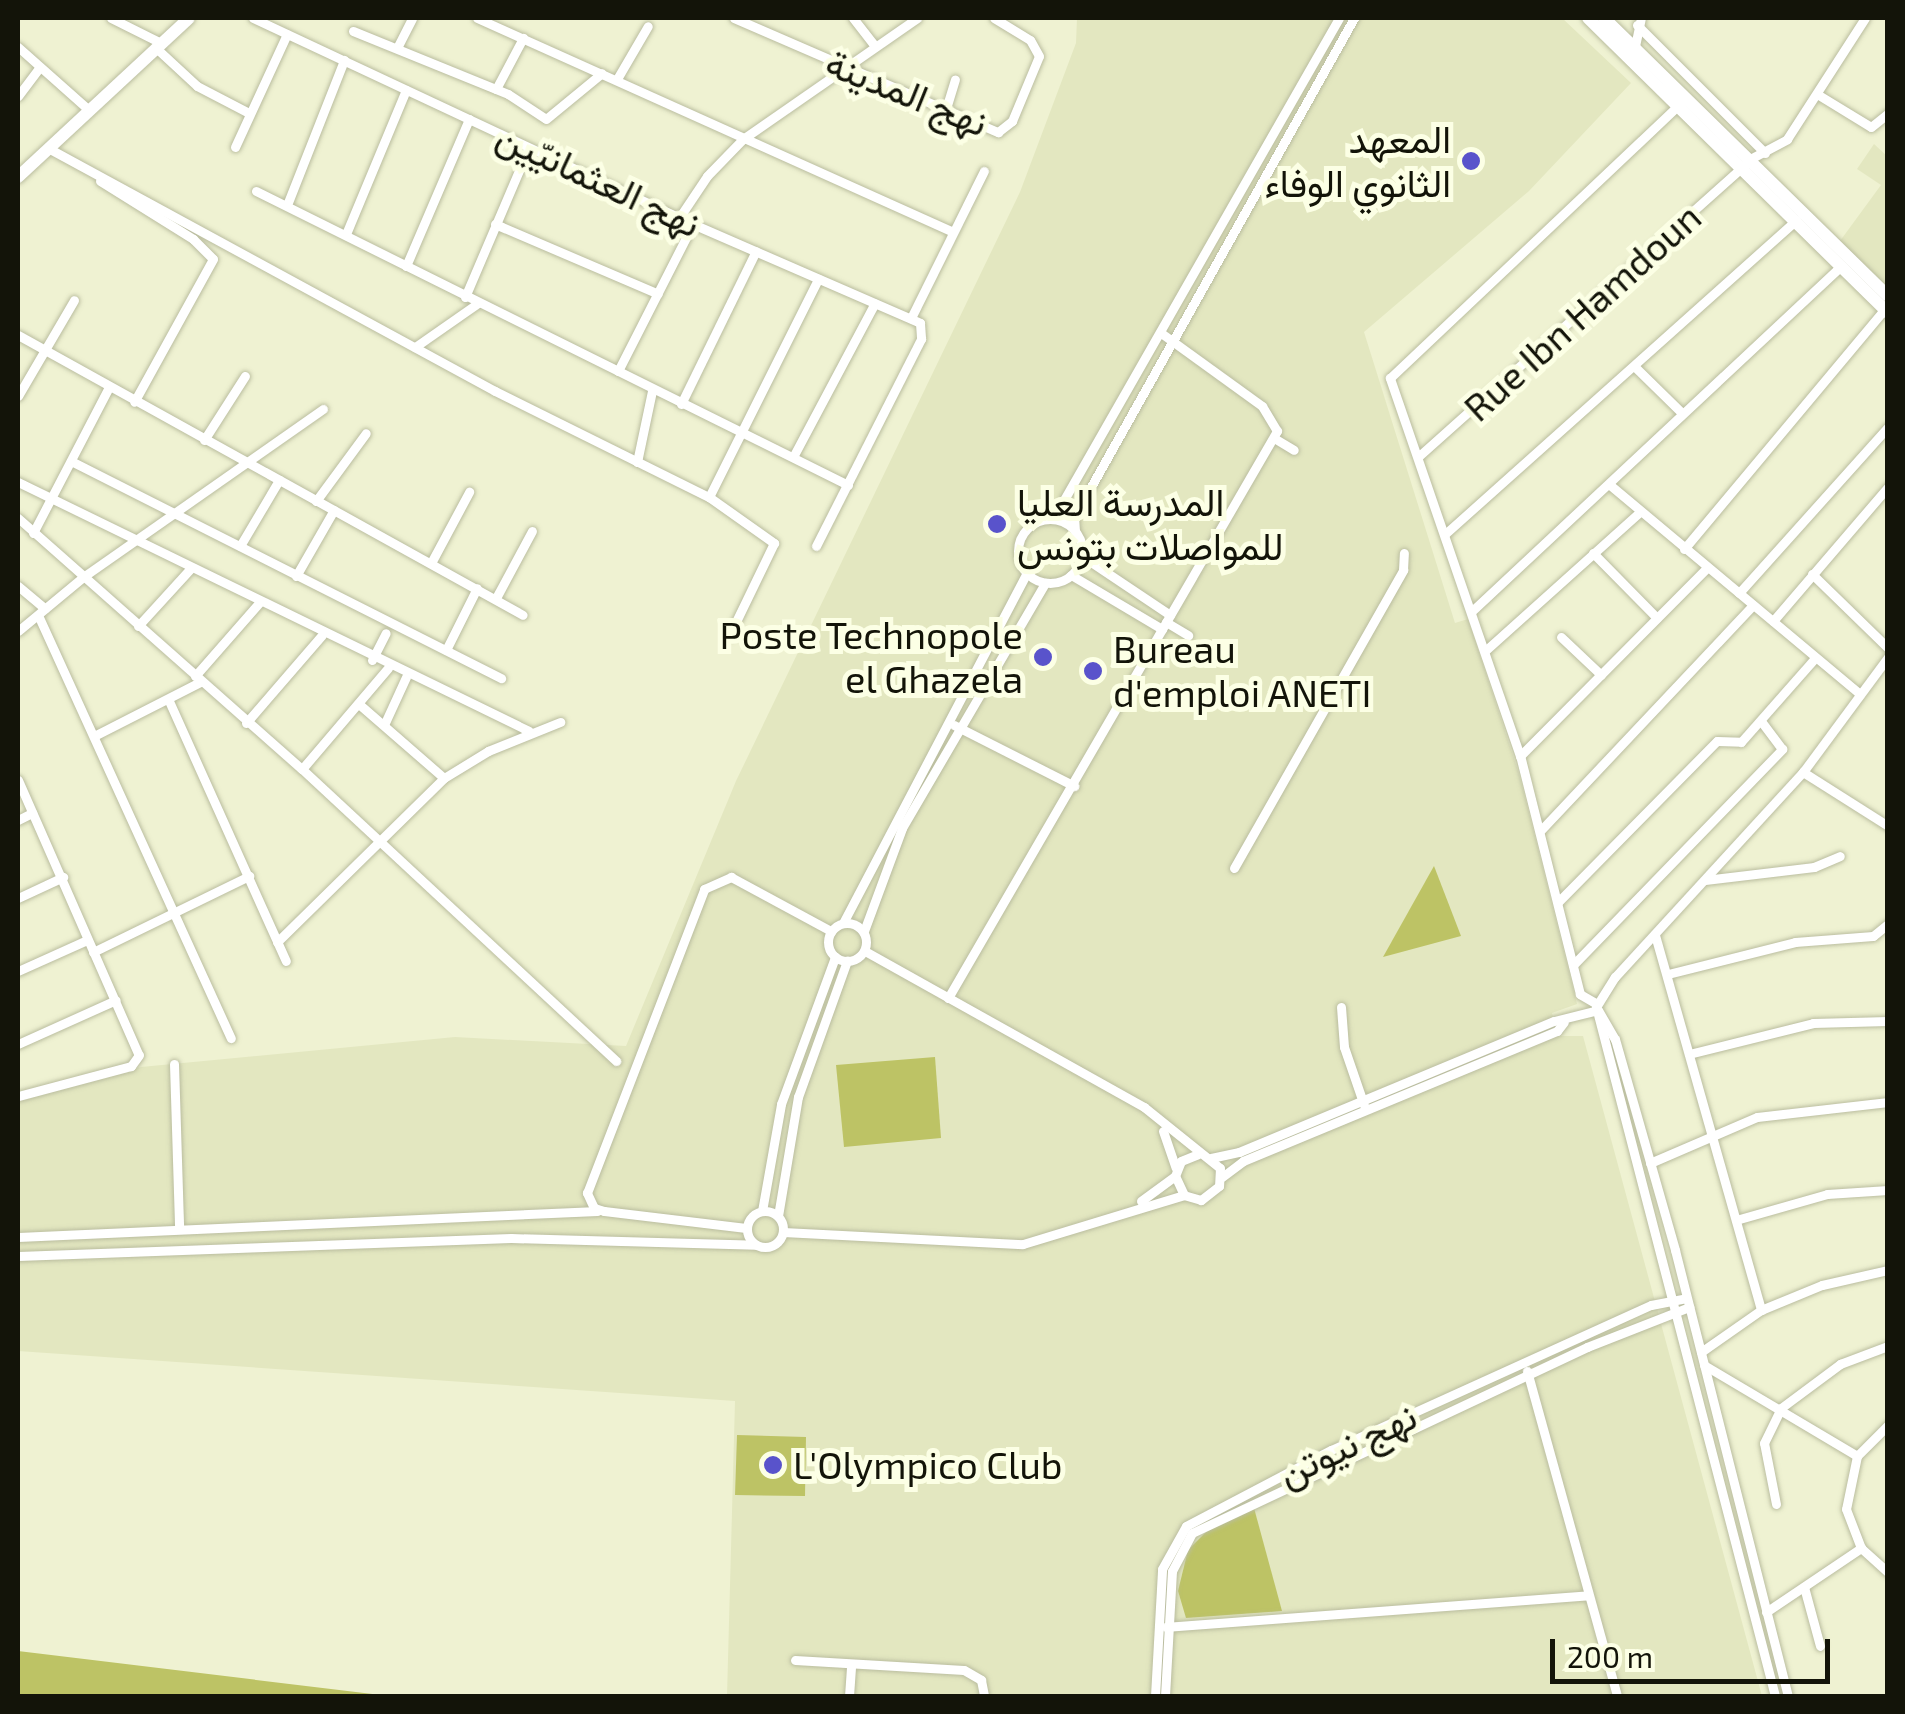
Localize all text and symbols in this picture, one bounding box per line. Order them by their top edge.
street label: نهج المدينة [819,39,995,145]
street label: نهج العثمانيّين [490,112,708,246]
place label: المعهد الثانوي الوفاء [1264,116,1451,205]
marker: المعهد الثانوي الوفاء [1460,150,1482,172]
street label: Rue Ibn Hamdoun [1454,194,1710,430]
place label: المدرسة العليا للمواصلات بتونس [1017,479,1283,568]
marker: المدرسة العليا للمواصلات بتونس [986,513,1008,535]
place label: Poste Technopole el Ghazela [719,612,1023,702]
place label: Bureau d'emploi ANETI [1113,626,1372,716]
marker: Poste Technopole el Ghazela [1032,646,1054,668]
marker: Bureau d'emploi ANETI [1082,660,1104,682]
street label: نهج نيوتن [1271,1392,1423,1496]
place label: L'Olympico Club [793,1442,1062,1488]
marker: L'Olympico Club [762,1454,784,1476]
scale bar [1555,1619,1835,1681]
text: 200 m [1567,1638,1653,1674]

